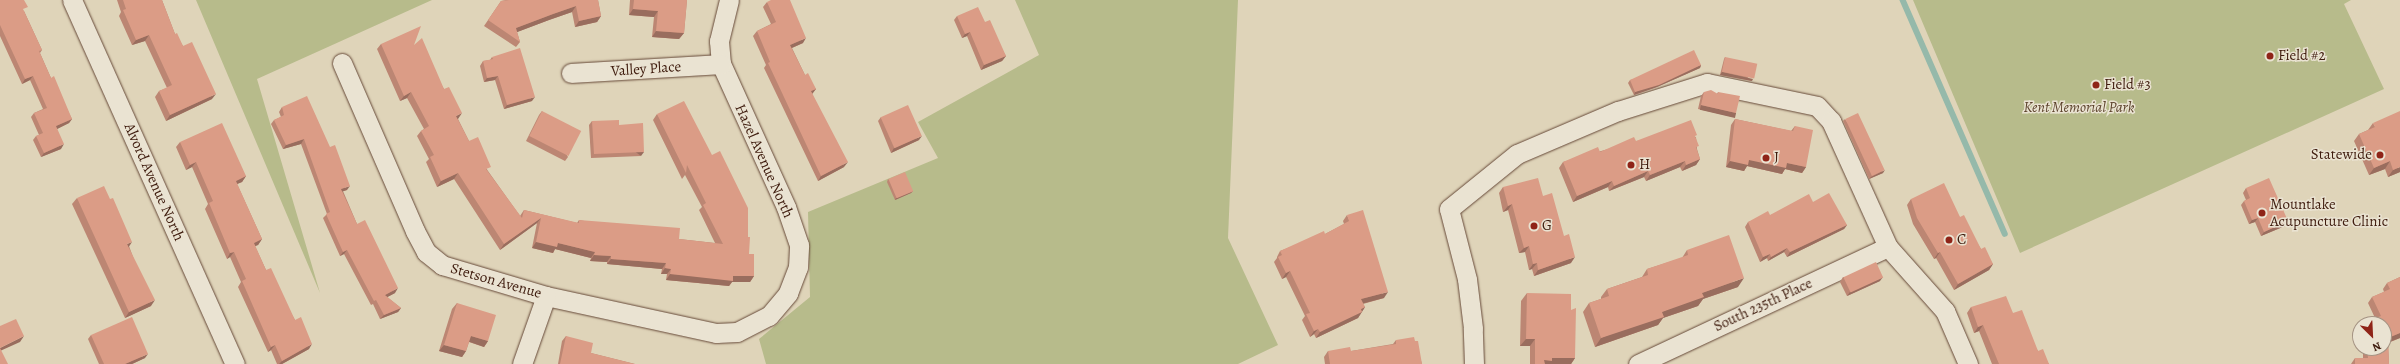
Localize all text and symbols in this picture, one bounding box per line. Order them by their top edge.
place label: Field #2 [2278,47,2326,65]
marker: Field #2 [2265,51,2275,61]
street label: Valley Place [610,58,682,80]
place label: Field #3 [2104,76,2151,94]
marker: Field #3 [2091,80,2101,90]
park label: Kent Memorial Park [2024,99,2134,117]
street label: Hazel Avenue North [731,101,797,221]
street label: Alvord Avenue North [120,120,188,244]
place label: Statewide [2311,146,2372,164]
place label: J [1774,149,1779,167]
marker: Statewide [2375,150,2385,160]
marker: J [1761,153,1771,163]
place label: H [1639,156,1650,174]
marker: H [1626,160,1636,170]
place label: Mountlake Acupuncture Clinic [2270,195,2388,230]
marker: Mountlake Acupuncture Clinic [2257,208,2267,218]
place label: G [1542,217,1552,235]
marker: G [1529,221,1539,231]
place label: C [1957,231,1966,249]
marker: C [1944,235,1954,245]
street label: Stetson Avenue [448,259,544,303]
street label: South 235th Place [1711,274,1815,336]
north arrow [2352,316,2392,356]
text: N [2370,338,2383,355]

